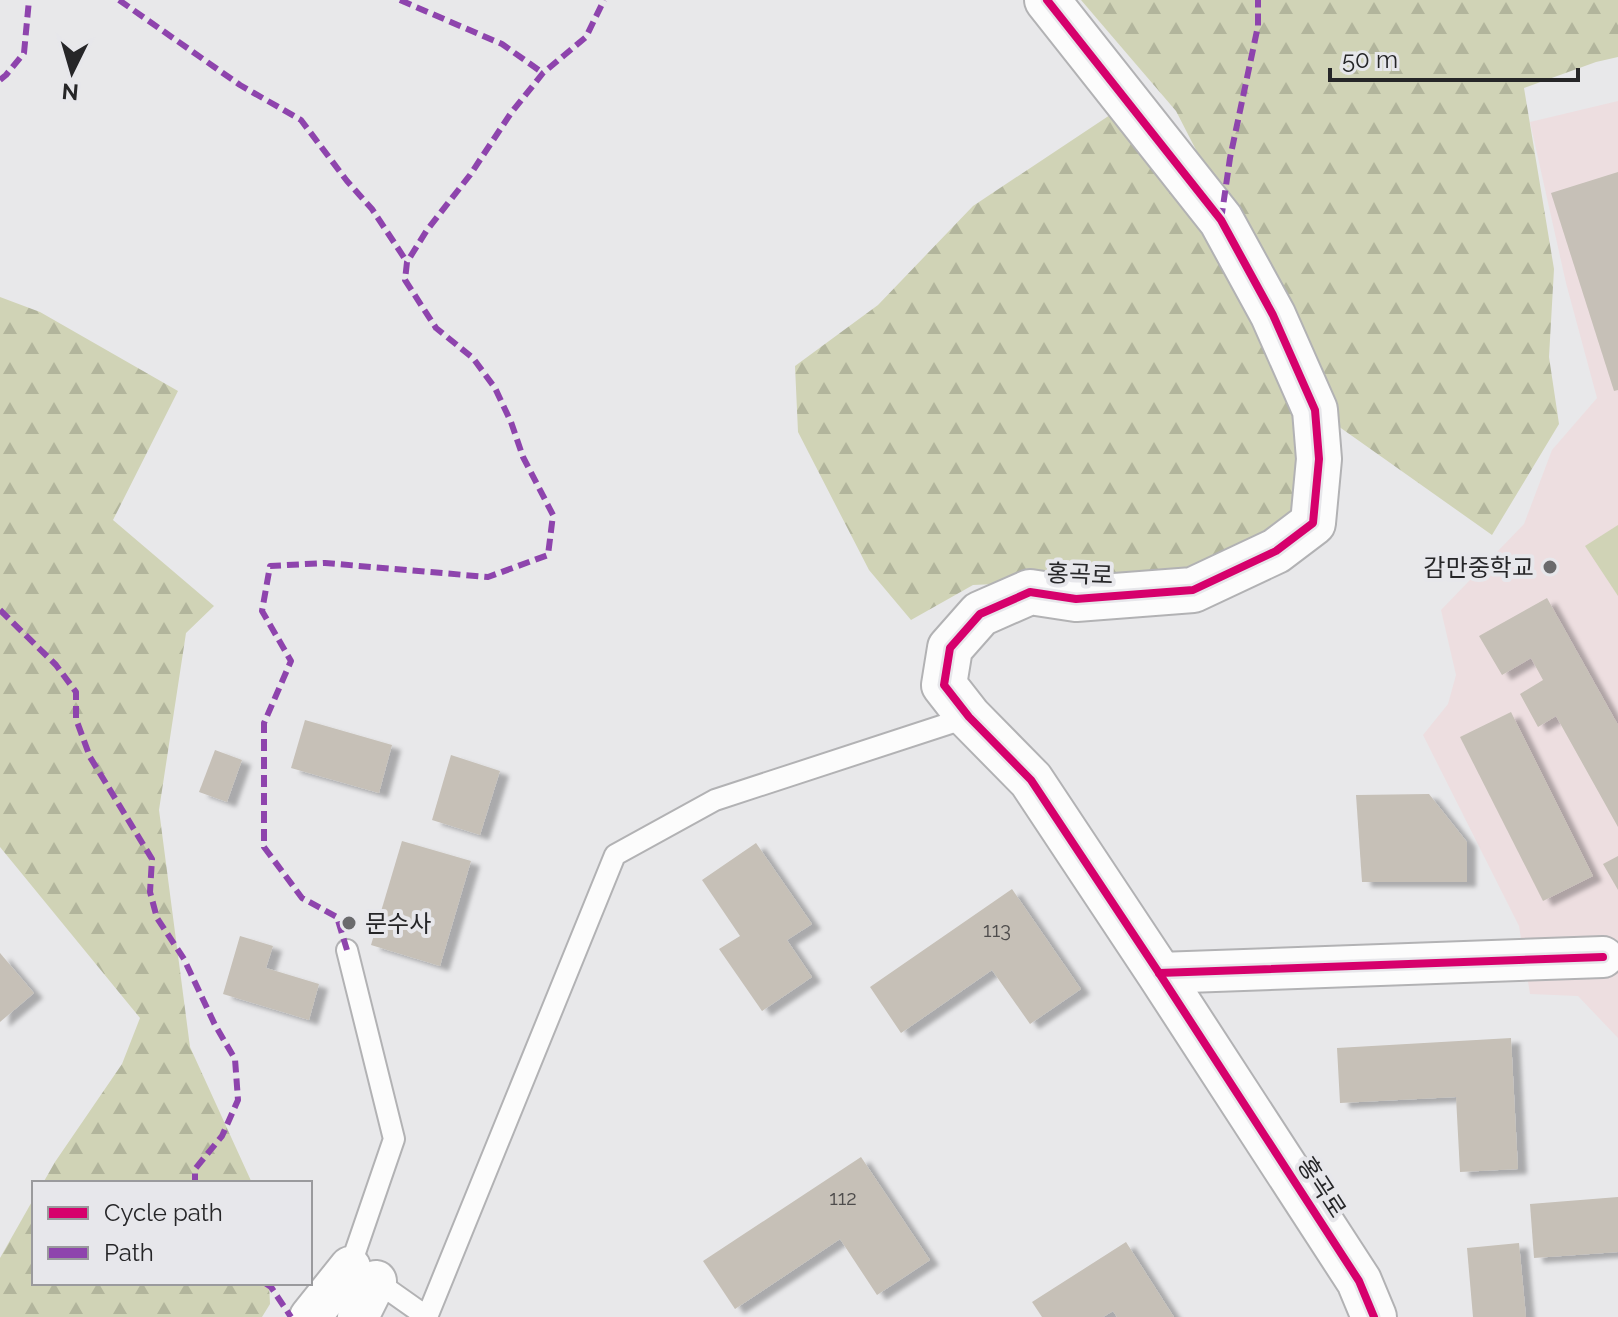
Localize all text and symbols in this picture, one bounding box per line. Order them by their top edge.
north arrow [32,32,112,112]
scale bar [1330,32,1578,82]
text: 50 m [1342,45,1398,74]
text: N [61,78,80,106]
place label: 감만중학교 [1424,553,1534,582]
street label: 홍곡로 [1046,558,1114,590]
marker: 감만중학교 [1541,558,1559,576]
place label: 문수사 [365,909,431,938]
marker: 문수사 [340,914,358,932]
house number: 113 [983,918,1011,942]
street label: 홍곡로 [1292,1151,1352,1223]
legend [32,1181,312,1285]
house number: 112 [829,1186,857,1210]
text: Cycle path [104,1198,223,1227]
text: Path [104,1238,154,1267]

